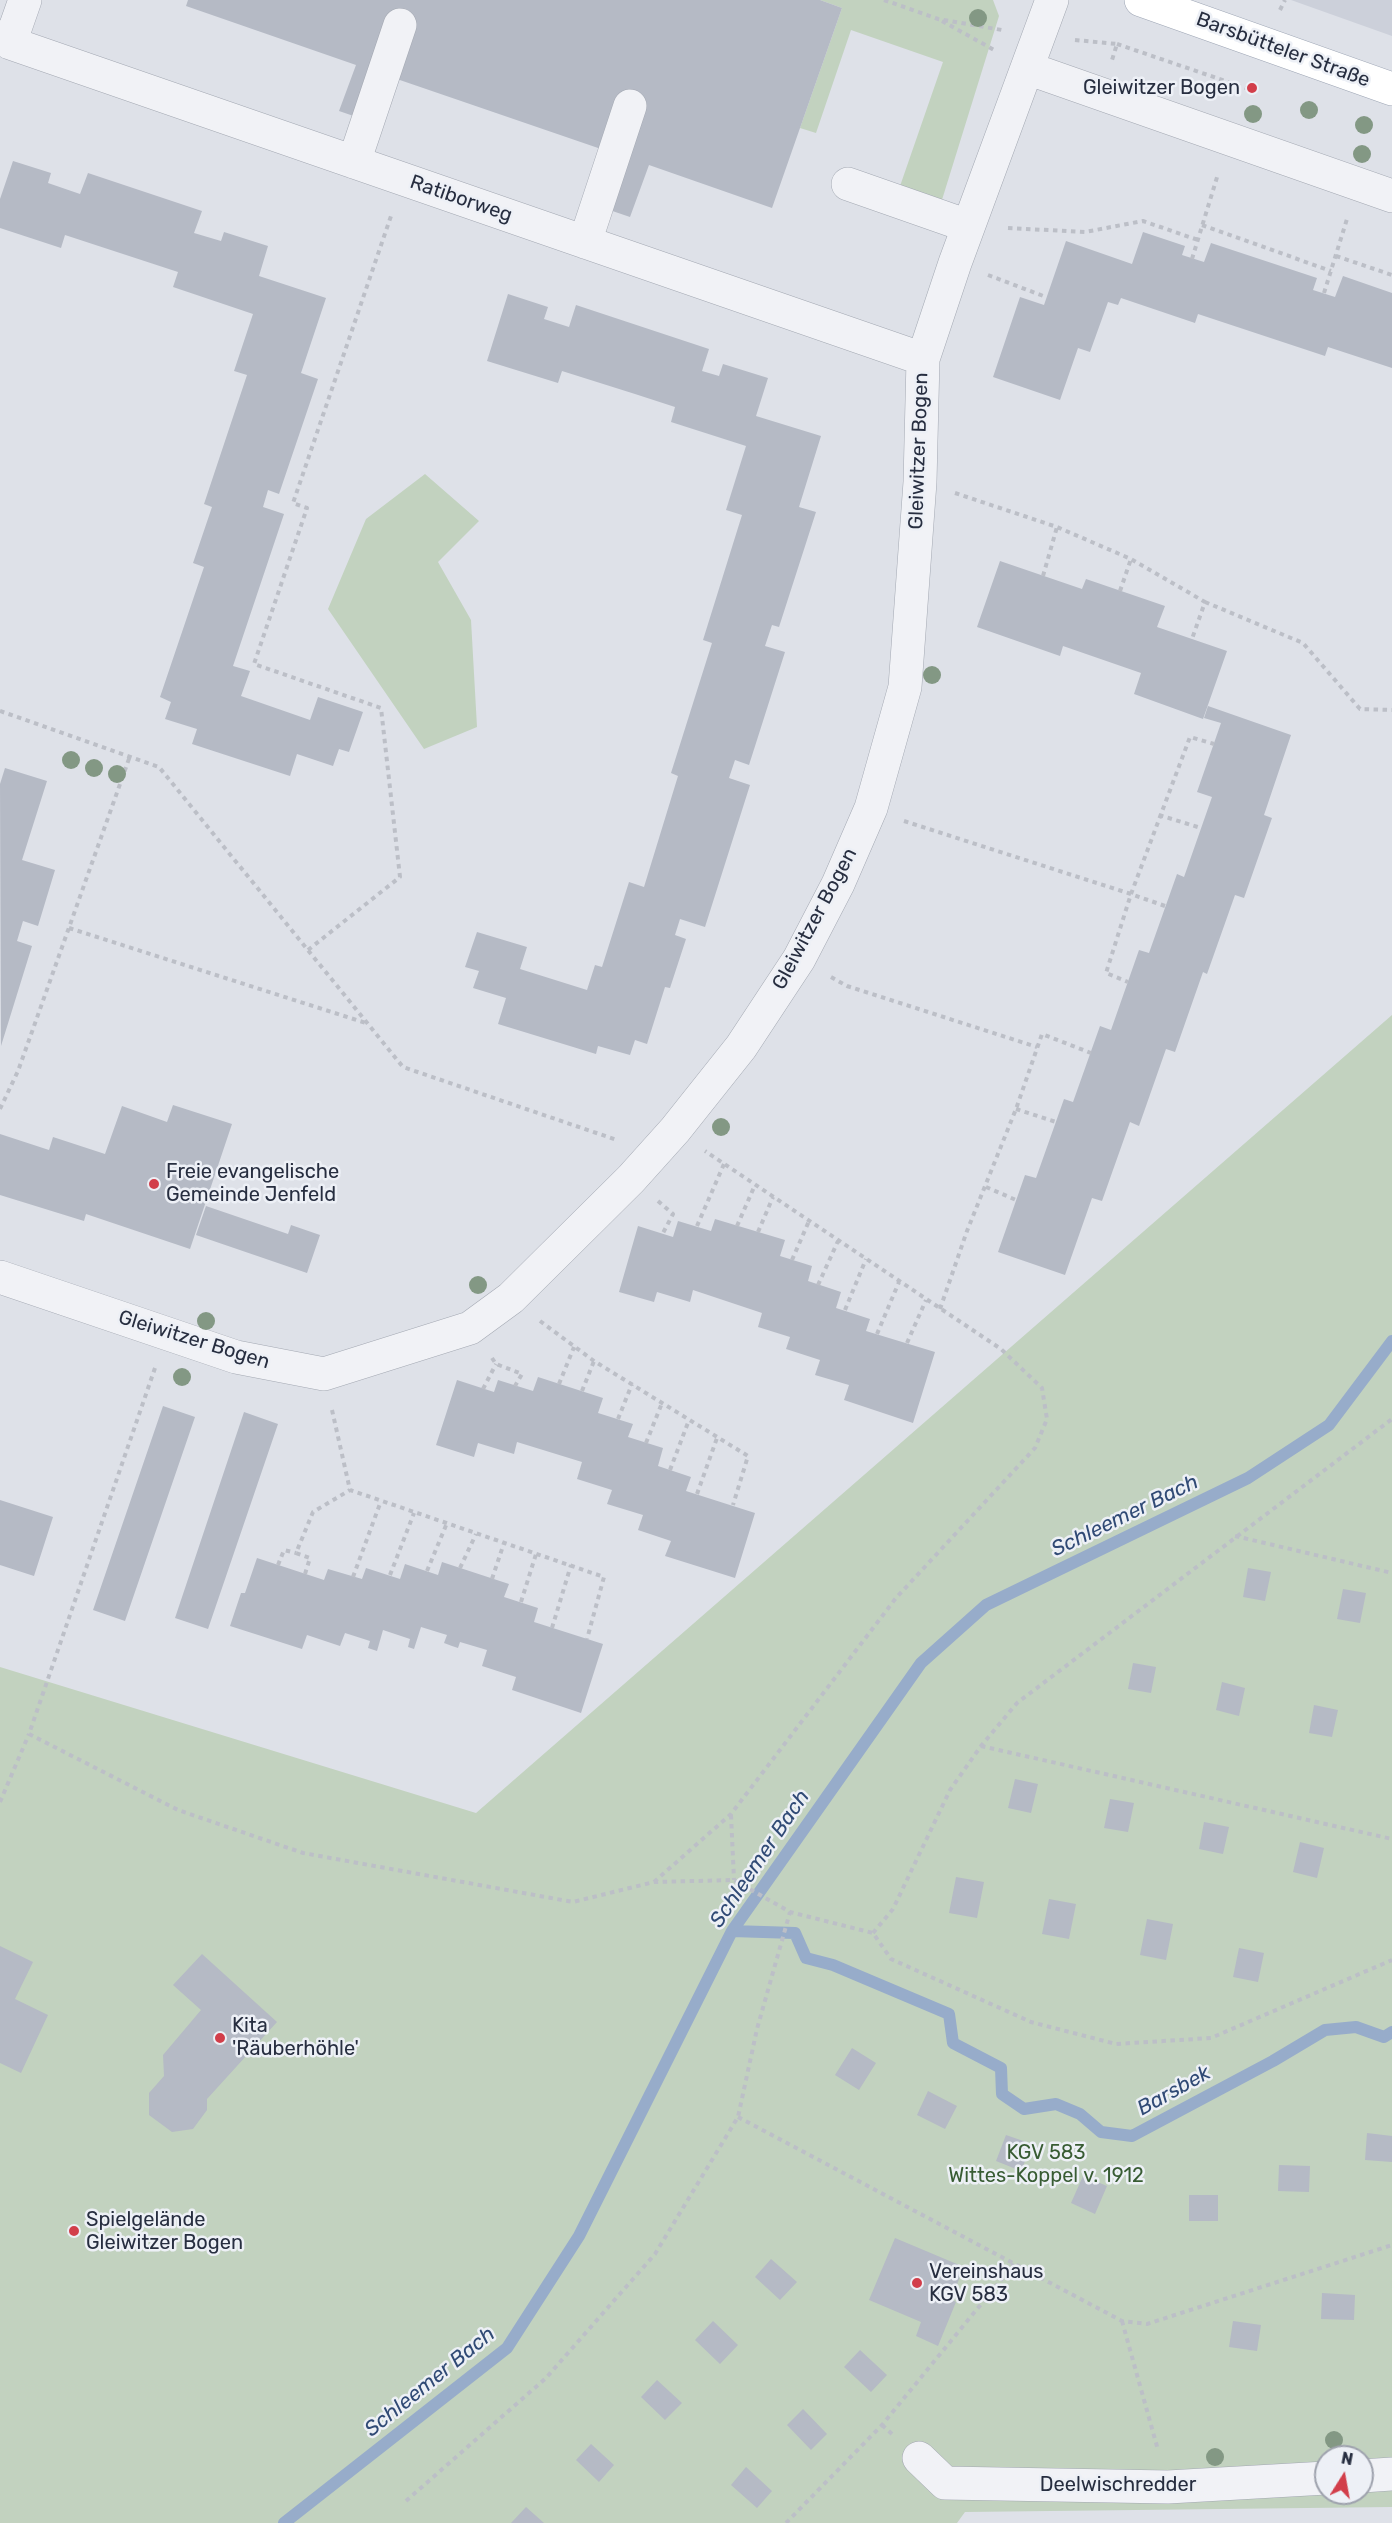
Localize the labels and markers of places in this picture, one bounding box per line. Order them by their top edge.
place label: Gleiwitzer Bogen [1083,76,1240,100]
marker: Gleiwitzer Bogen [1245,81,1259,95]
place label: Freie evangelische Gemeinde Jenfeld [166,1160,339,1207]
marker: Freie evangelische Gemeinde Jenfeld [147,1177,161,1191]
place label: Kita 'Räuberhöhle' [232,2014,359,2061]
marker: Kita 'Räuberhöhle' [213,2031,227,2045]
place label: Spielgelände Gleiwitzer Bogen [86,2208,243,2255]
marker: Spielgelände Gleiwitzer Bogen [67,2224,81,2238]
place label: Vereinshaus KGV 583 [929,2260,1043,2307]
marker: Vereinshaus KGV 583 [910,2276,924,2290]

